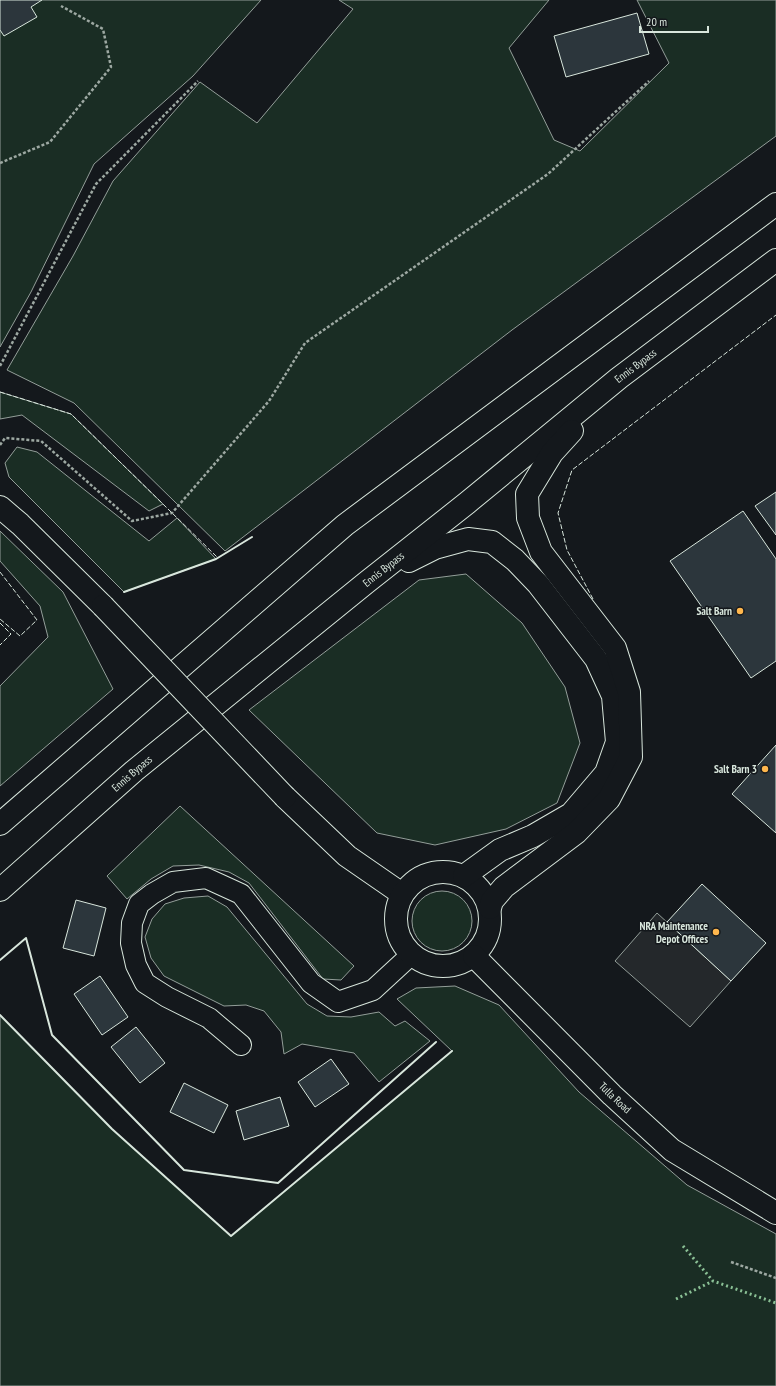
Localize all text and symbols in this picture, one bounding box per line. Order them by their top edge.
scale bar [640,8,708,34]
text: 20 m [646,14,667,29]
street label: Ennis Bypass [612,345,659,386]
street label: Ennis Bypass [360,548,407,590]
place label: Salt Barn [696,604,732,618]
marker: Salt Barn [735,606,745,616]
street label: Ennis Bypass [109,752,155,795]
place label: Salt Barn 3 [714,762,757,776]
marker: Salt Barn 3 [760,764,770,774]
place label: NRA Maintenance Depot Offices [640,919,708,946]
marker: NRA Maintenance Depot Offices [711,927,721,937]
street label: Tulla Road [596,1079,634,1116]

